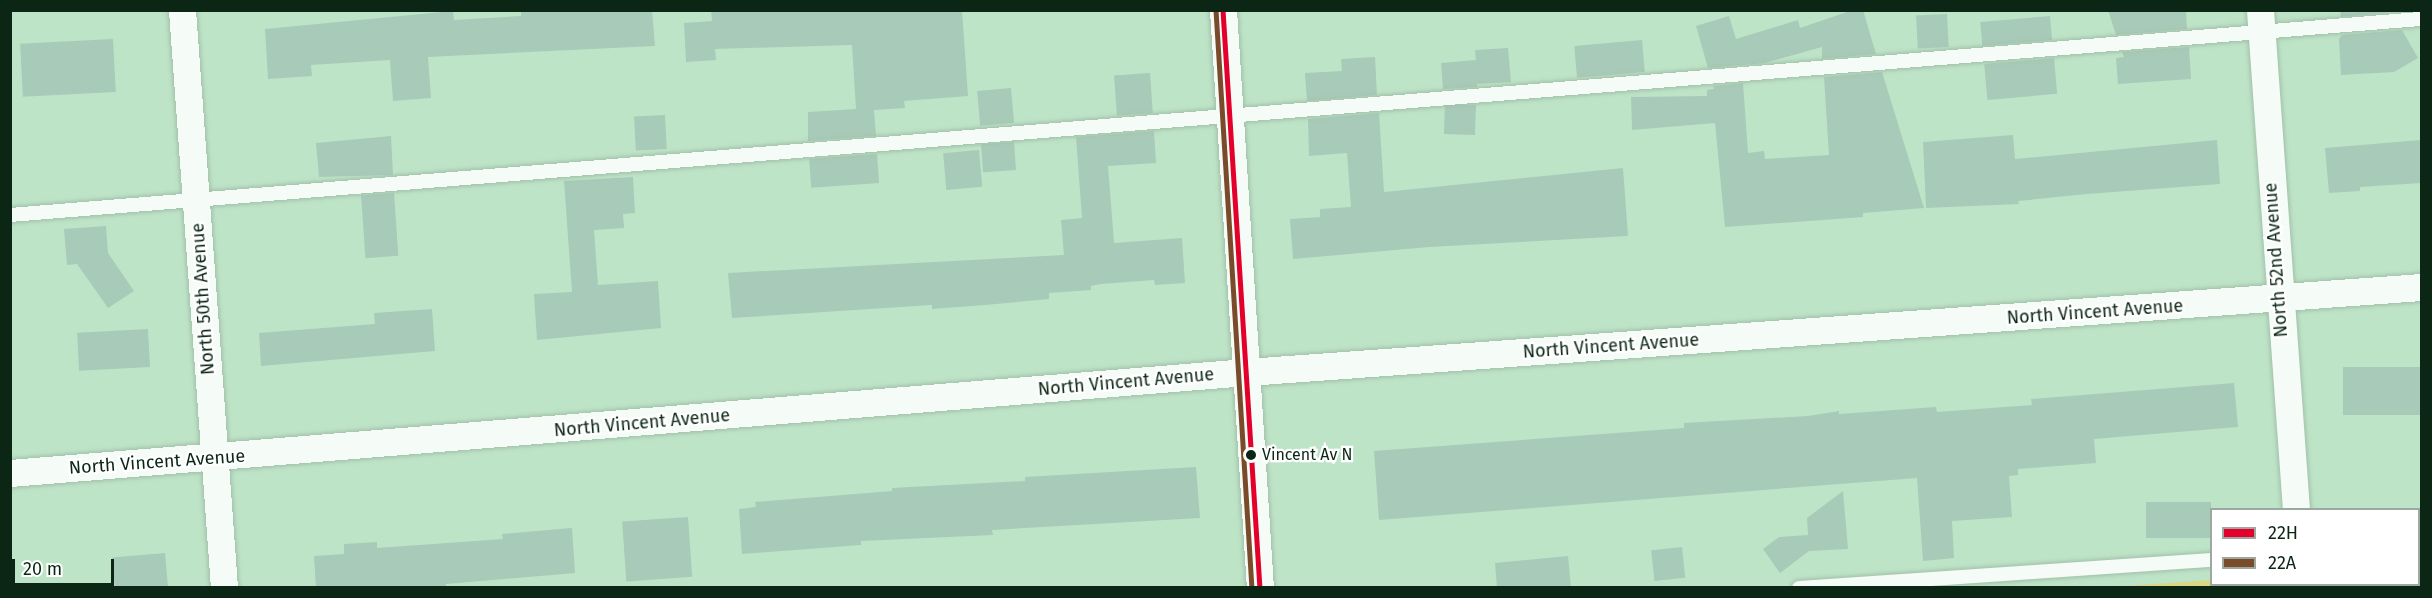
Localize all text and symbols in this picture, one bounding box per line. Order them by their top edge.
street label: North 52nd Avenue [2260,182,2292,338]
street label: North 50th Avenue [187,222,219,376]
street label: North Vincent Avenue [2006,295,2184,329]
street label: North Vincent Avenue [1522,329,1700,363]
street label: North Vincent Avenue [1037,364,1215,400]
street label: North Vincent Avenue [553,405,731,441]
street label: North Vincent Avenue [68,445,246,479]
place label: Vincent Av N [1262,445,1352,465]
marker: Vincent Av N [1245,449,1257,461]
legend [2210,508,2420,586]
text: 22H [2268,522,2298,544]
scale bar [15,547,117,585]
text: 22A [2268,552,2296,574]
text: 20 m [23,558,62,580]

